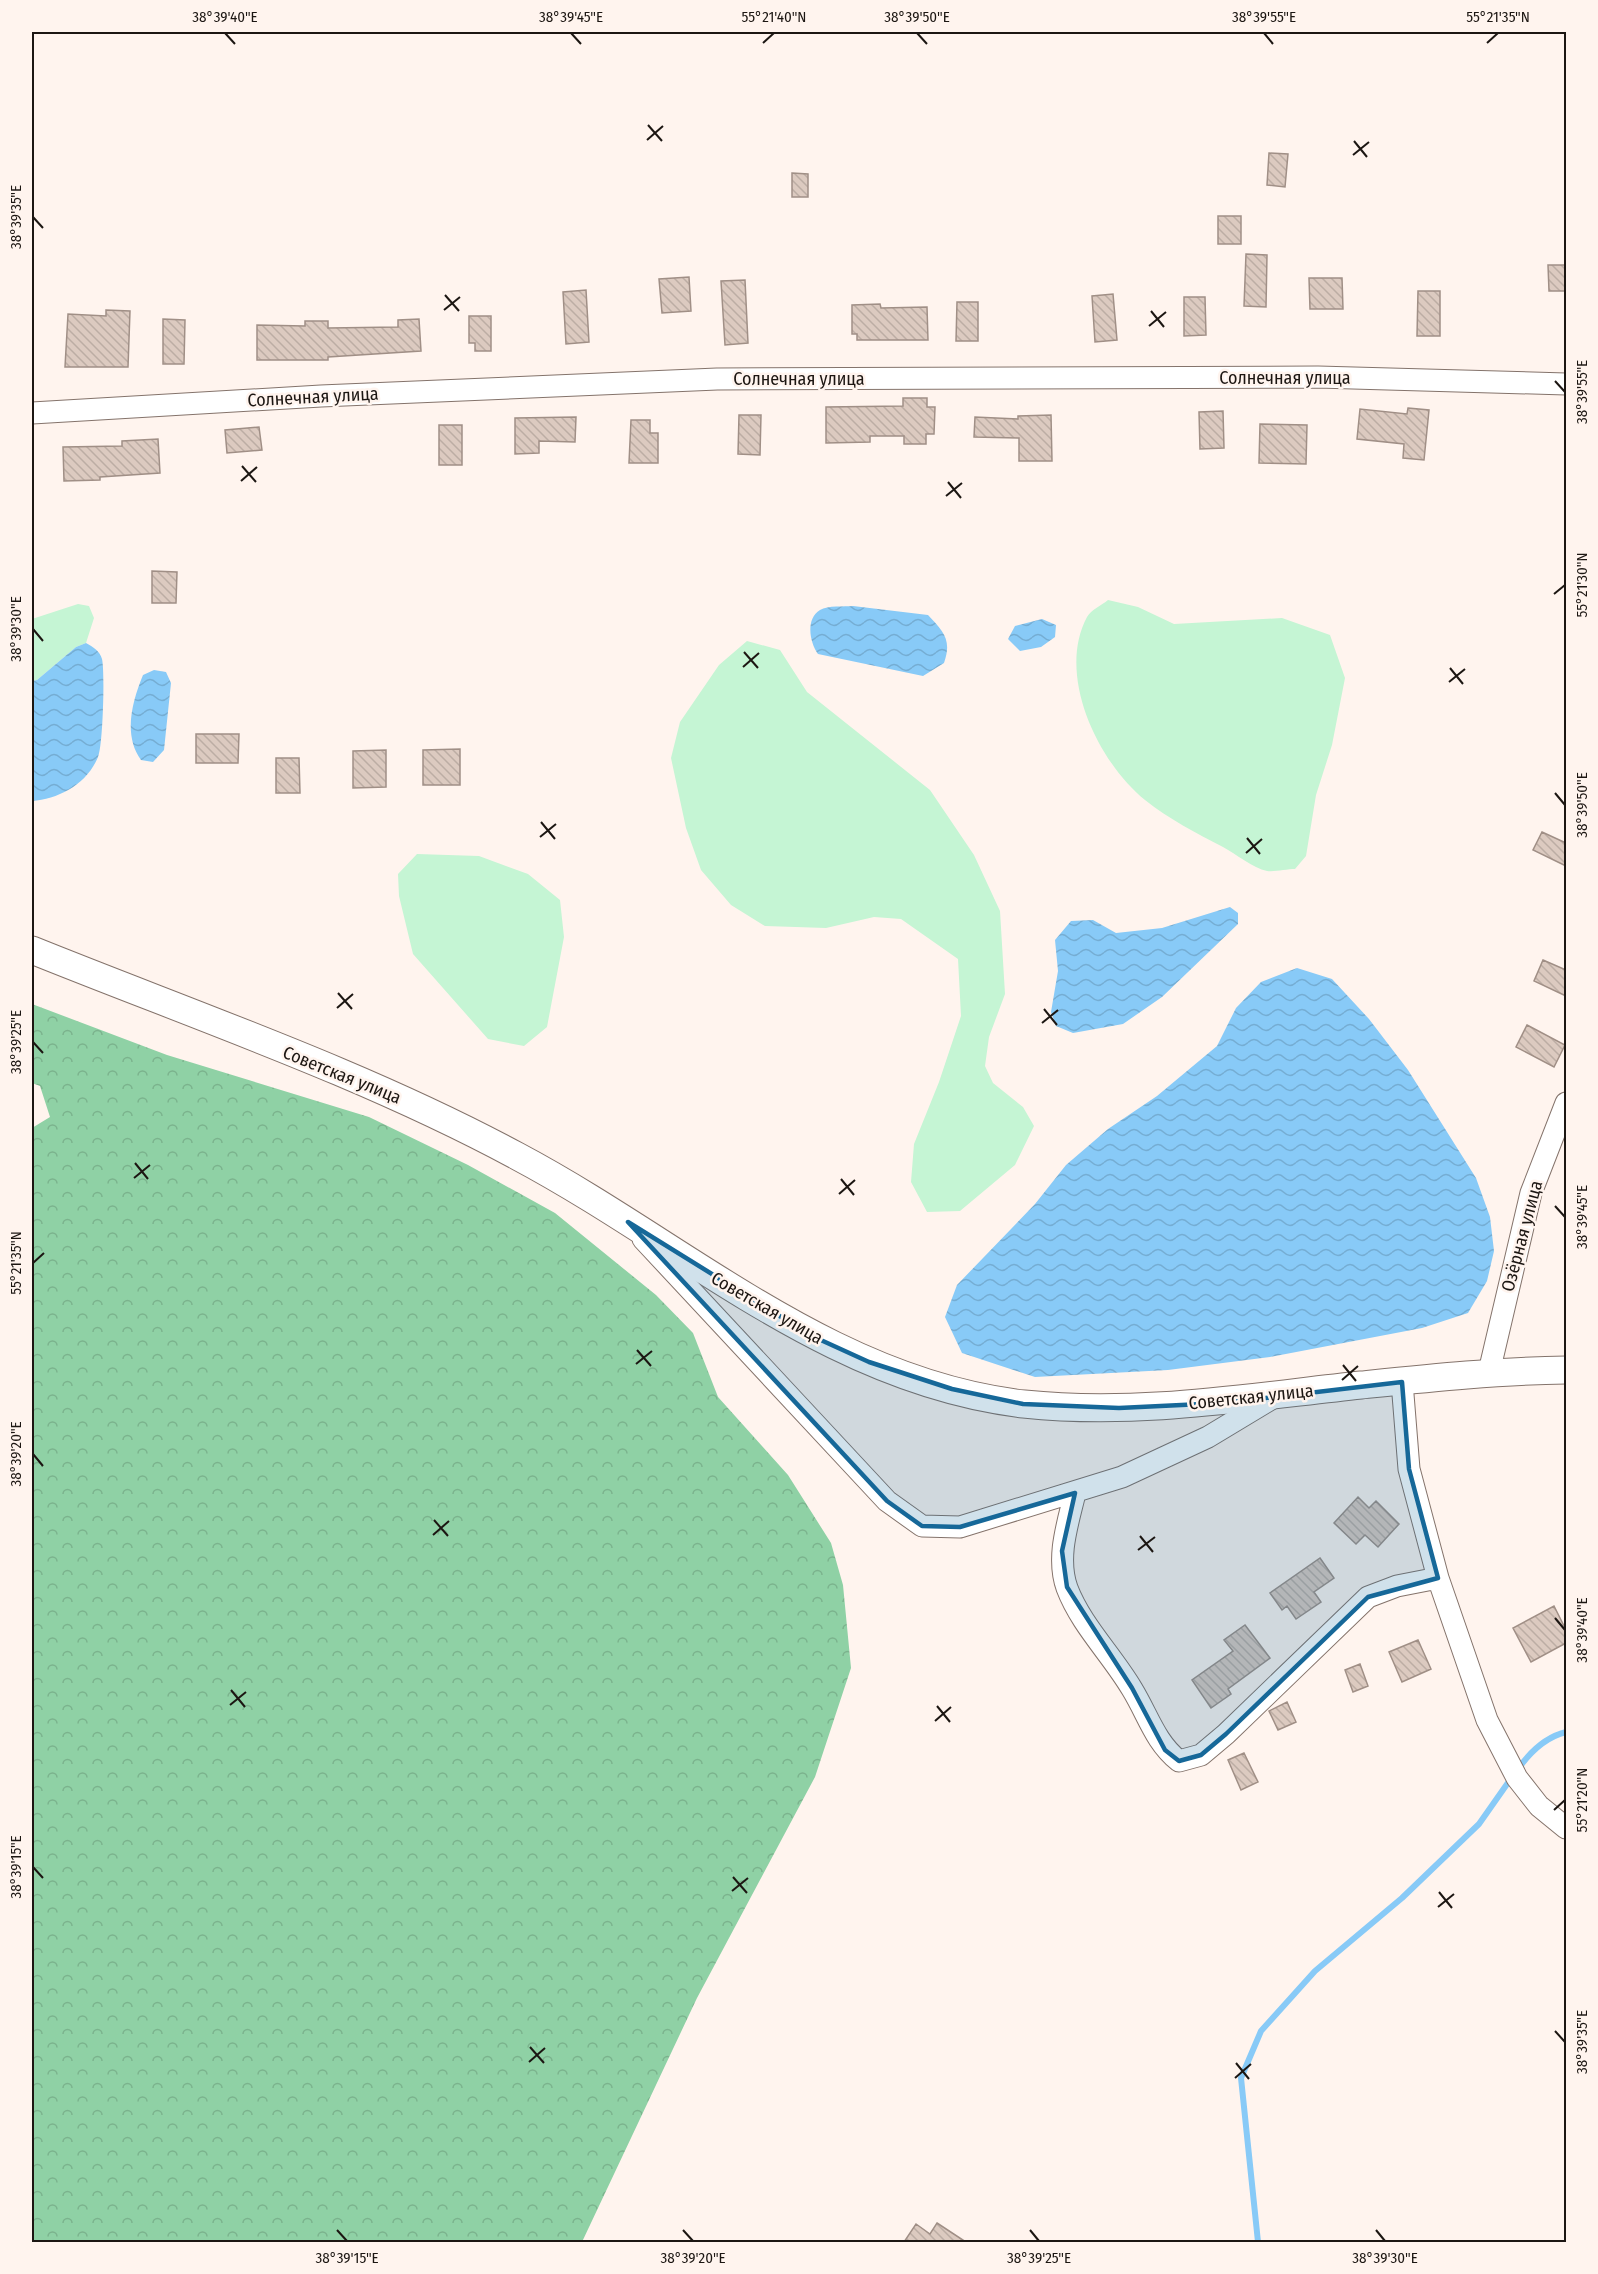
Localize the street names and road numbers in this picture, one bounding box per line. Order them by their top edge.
street label: Солнечная улица [1219,367,1351,389]
street label: Солнечная улица [733,368,865,390]
street label: Солнечная улица [247,383,379,411]
street label: Советская улица [280,1041,404,1109]
street label: Озёрная улица [1497,1178,1547,1294]
street label: Советская улица [707,1267,827,1349]
street label: Советская улица [1187,1379,1315,1414]

